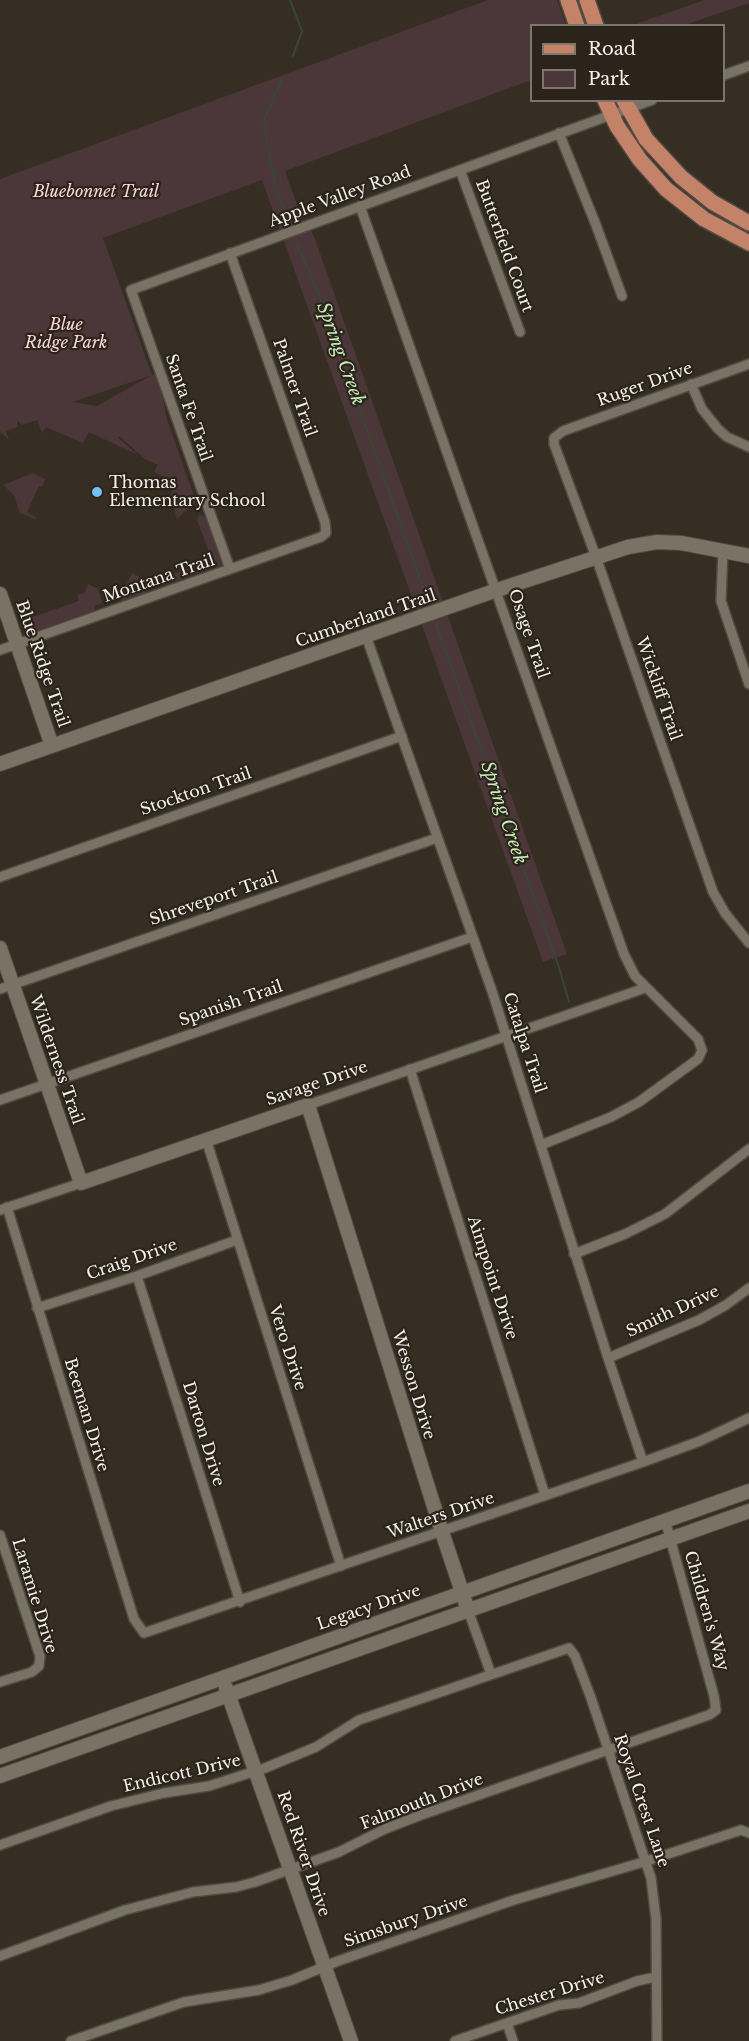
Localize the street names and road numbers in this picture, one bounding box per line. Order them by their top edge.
street label: Apple Valley Road [266,162,414,232]
street label: Butterfield Court [471,177,537,315]
street label: Palmer Trail [268,337,320,439]
street label: Santa Fe Trail [161,352,215,464]
street label: Ruger Drive [595,359,695,411]
street label: Montana Trail [101,551,217,607]
street label: Cumberland Trail [293,586,439,652]
street label: Osage Trail [504,587,552,681]
street label: Blue Ridge Trail [11,598,73,730]
street label: Wickliff Trail [631,635,685,743]
street label: Stockton Trail [138,764,254,820]
street label: Shreveport Trail [147,868,281,930]
street label: Spanish Trail [177,977,285,1031]
street label: Catalpa Trail [499,990,549,1096]
street label: Wilderness Trail [25,993,87,1127]
street label: Savage Drive [264,1058,370,1110]
street label: Aimpoint Drive [463,1214,521,1342]
street label: Craig Drive [84,1236,180,1284]
street label: Smith Drive [623,1282,723,1342]
street label: Vero Drive [264,1303,310,1393]
street label: Wesson Drive [387,1328,439,1442]
street label: Beeman Drive [60,1356,112,1474]
street label: Darton Drive [178,1379,228,1489]
street label: Walters Drive [385,1489,497,1543]
street label: Laramie Drive [7,1536,61,1656]
street label: Children's Way [680,1549,732,1673]
street label: Legacy Drive [315,1581,423,1635]
street label: Royal Crest Lane [609,1732,673,1870]
street label: Endicott Drive [121,1751,243,1797]
street label: Falmouth Drive [358,1770,486,1834]
street label: Red River Drive [273,1789,333,1919]
street label: Simsbury Drive [342,1892,470,1952]
street label: Chester Drive [493,1968,607,2020]

